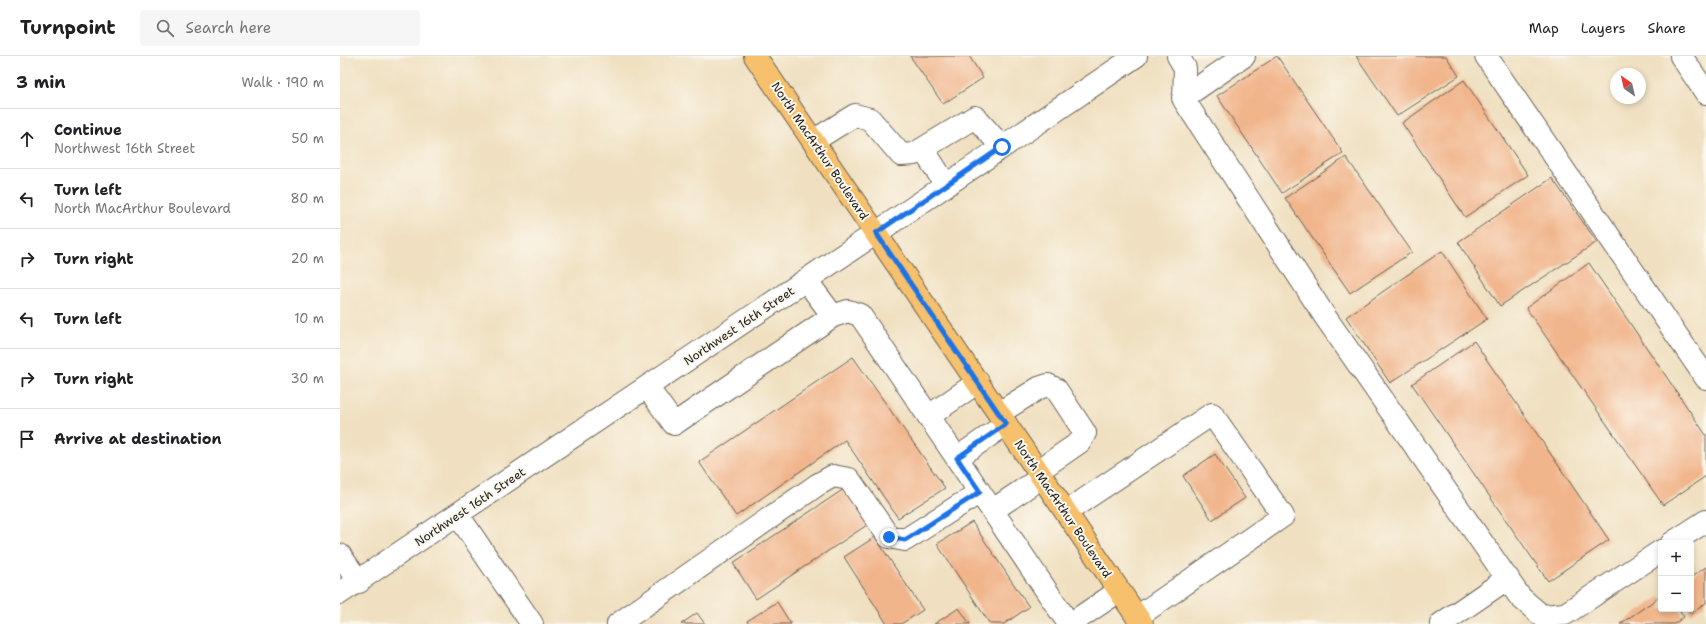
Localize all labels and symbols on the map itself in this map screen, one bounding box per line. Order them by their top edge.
north arrow [1610,68,1646,104]
street label: North MacArthur Boulevard [768,79,872,223]
route start [993,138,1011,156]
street label: Northwest 16th Street [680,283,798,369]
street label: North MacArthur Boulevard [1011,437,1115,581]
street label: Northwest 16th Street [411,464,529,550]
route end [880,528,898,546]

